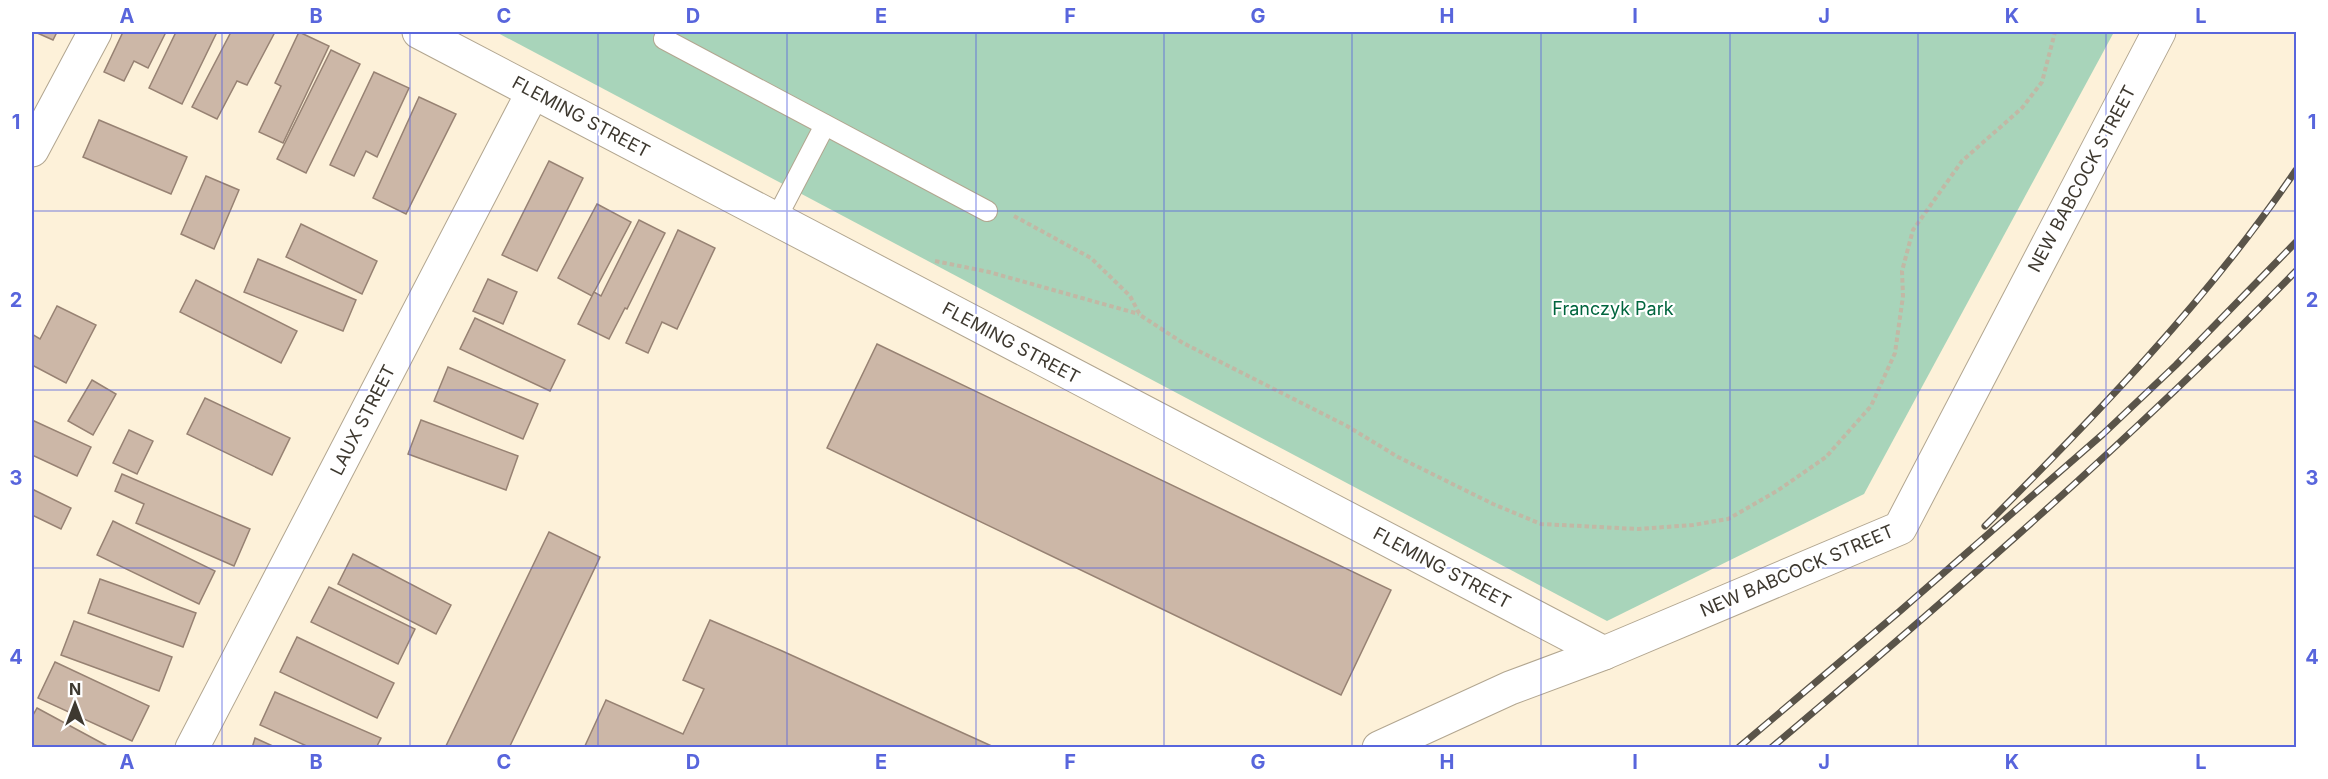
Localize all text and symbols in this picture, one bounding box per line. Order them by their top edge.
text: A [120,4,135,28]
text: B [309,4,323,28]
text: C [497,4,511,28]
text: D [686,4,700,28]
text: E [875,4,887,28]
text: F [1064,4,1076,28]
text: G [1250,4,1266,28]
text: H [1440,4,1454,28]
text: I [1632,4,1638,28]
text: J [1818,4,1830,28]
text: K [2005,4,2019,28]
text: L [2195,4,2207,28]
street label: FLEMING STREET [509,71,654,162]
street label: NEW BABCOCK STREET [2023,82,2140,276]
text: 1 [12,110,20,134]
text: 1 [2308,110,2316,134]
text: 2 [10,288,22,312]
text: 2 [2306,288,2318,312]
street label: FLEMING STREET [939,297,1084,388]
park label: Franczyk Park [1552,298,1674,319]
street label: LAUX STREET [326,361,399,478]
text: 3 [10,466,22,490]
text: 3 [2306,466,2318,490]
street label: NEW BABCOCK STREET [1697,520,1897,621]
street label: FLEMING STREET [1370,522,1515,613]
text: 4 [9,645,23,669]
text: 4 [2305,645,2319,669]
north arrow [45,674,105,734]
text: N [69,679,81,699]
text: A [120,750,135,774]
text: B [309,750,323,774]
text: C [497,750,511,774]
text: D [686,750,700,774]
text: E [875,750,887,774]
text: F [1064,750,1076,774]
text: G [1250,750,1266,774]
text: H [1440,750,1454,774]
text: I [1632,750,1638,774]
text: J [1818,750,1830,774]
text: K [2005,750,2019,774]
text: L [2195,750,2207,774]

